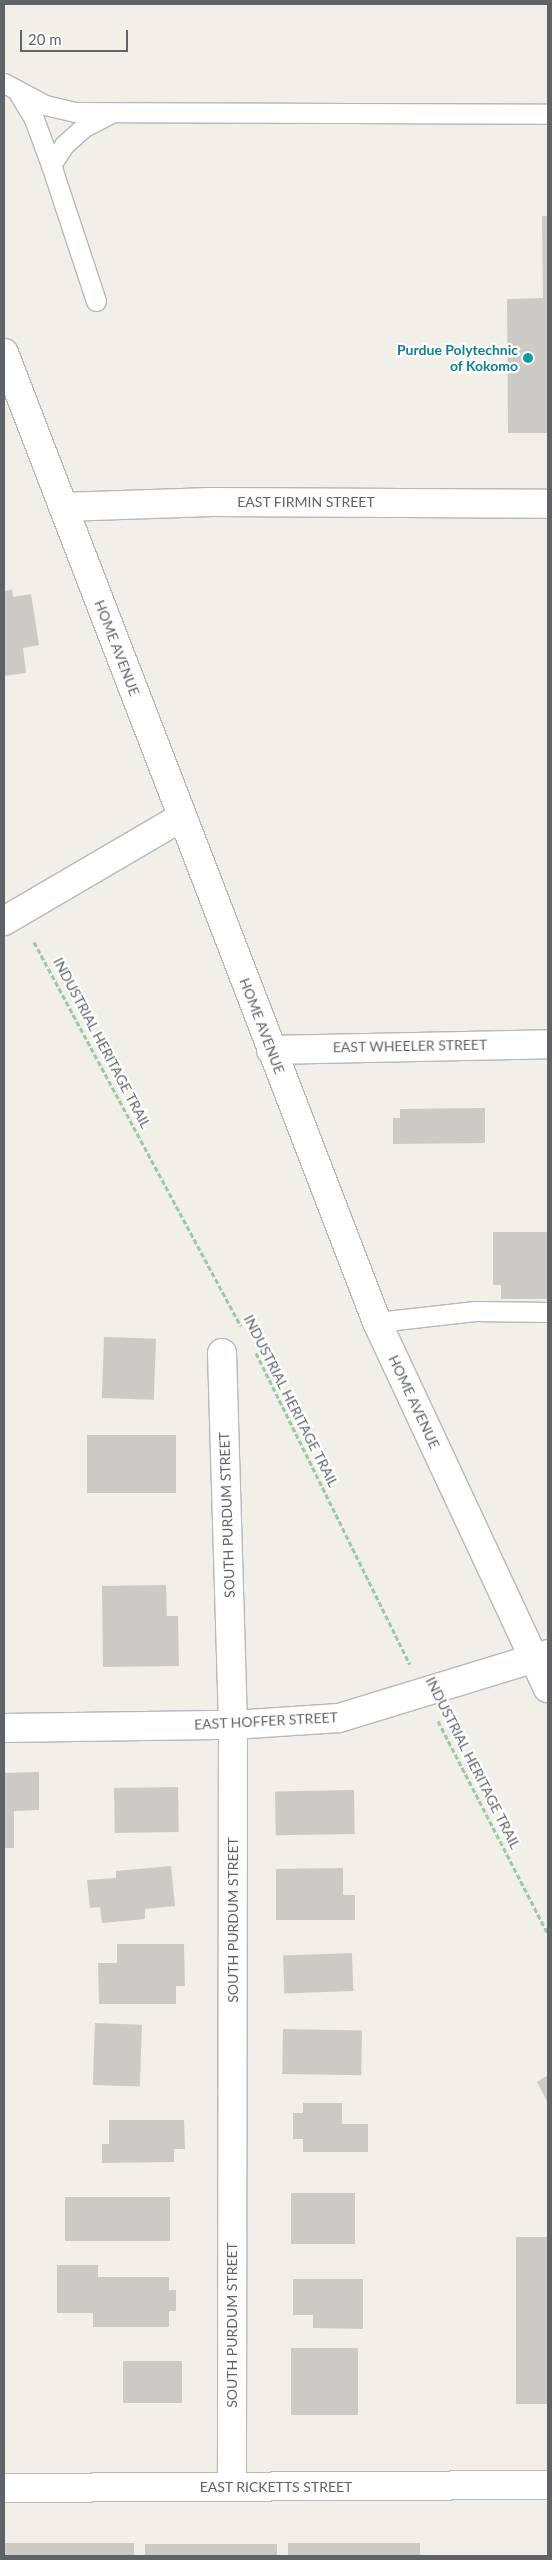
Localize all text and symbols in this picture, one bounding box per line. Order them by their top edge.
scale bar [22,20,130,52]
text: 20 m [28,30,62,48]
place label: Purdue Polytechnic of Kokomo [397,342,518,374]
marker: Purdue Polytechnic of Kokomo [522,352,534,364]
street label: EAST FIRMIN STREET [237,494,375,510]
street label: HOME AVENUE [91,597,143,699]
street label: INDUSTRIAL HERITAGE TRAIL [50,954,154,1132]
street label: HOME AVENUE [236,975,288,1077]
street label: EAST WHEELER STREET [332,1036,488,1056]
street label: INDUSTRIAL HERITAGE TRAIL [240,1312,342,1490]
street label: HOME AVENUE [385,1352,443,1452]
street label: SOUTH PURDUM STREET [216,1432,238,1598]
street label: INDUSTRIAL HERITAGE TRAIL [422,1674,524,1852]
street label: EAST HOFFER STREET [194,1709,338,1733]
street label: SOUTH PURDUM STREET [225,1837,241,2003]
street label: SOUTH PURDUM STREET [224,2242,240,2408]
street label: EAST RICKETTS STREET [199,2479,353,2495]

